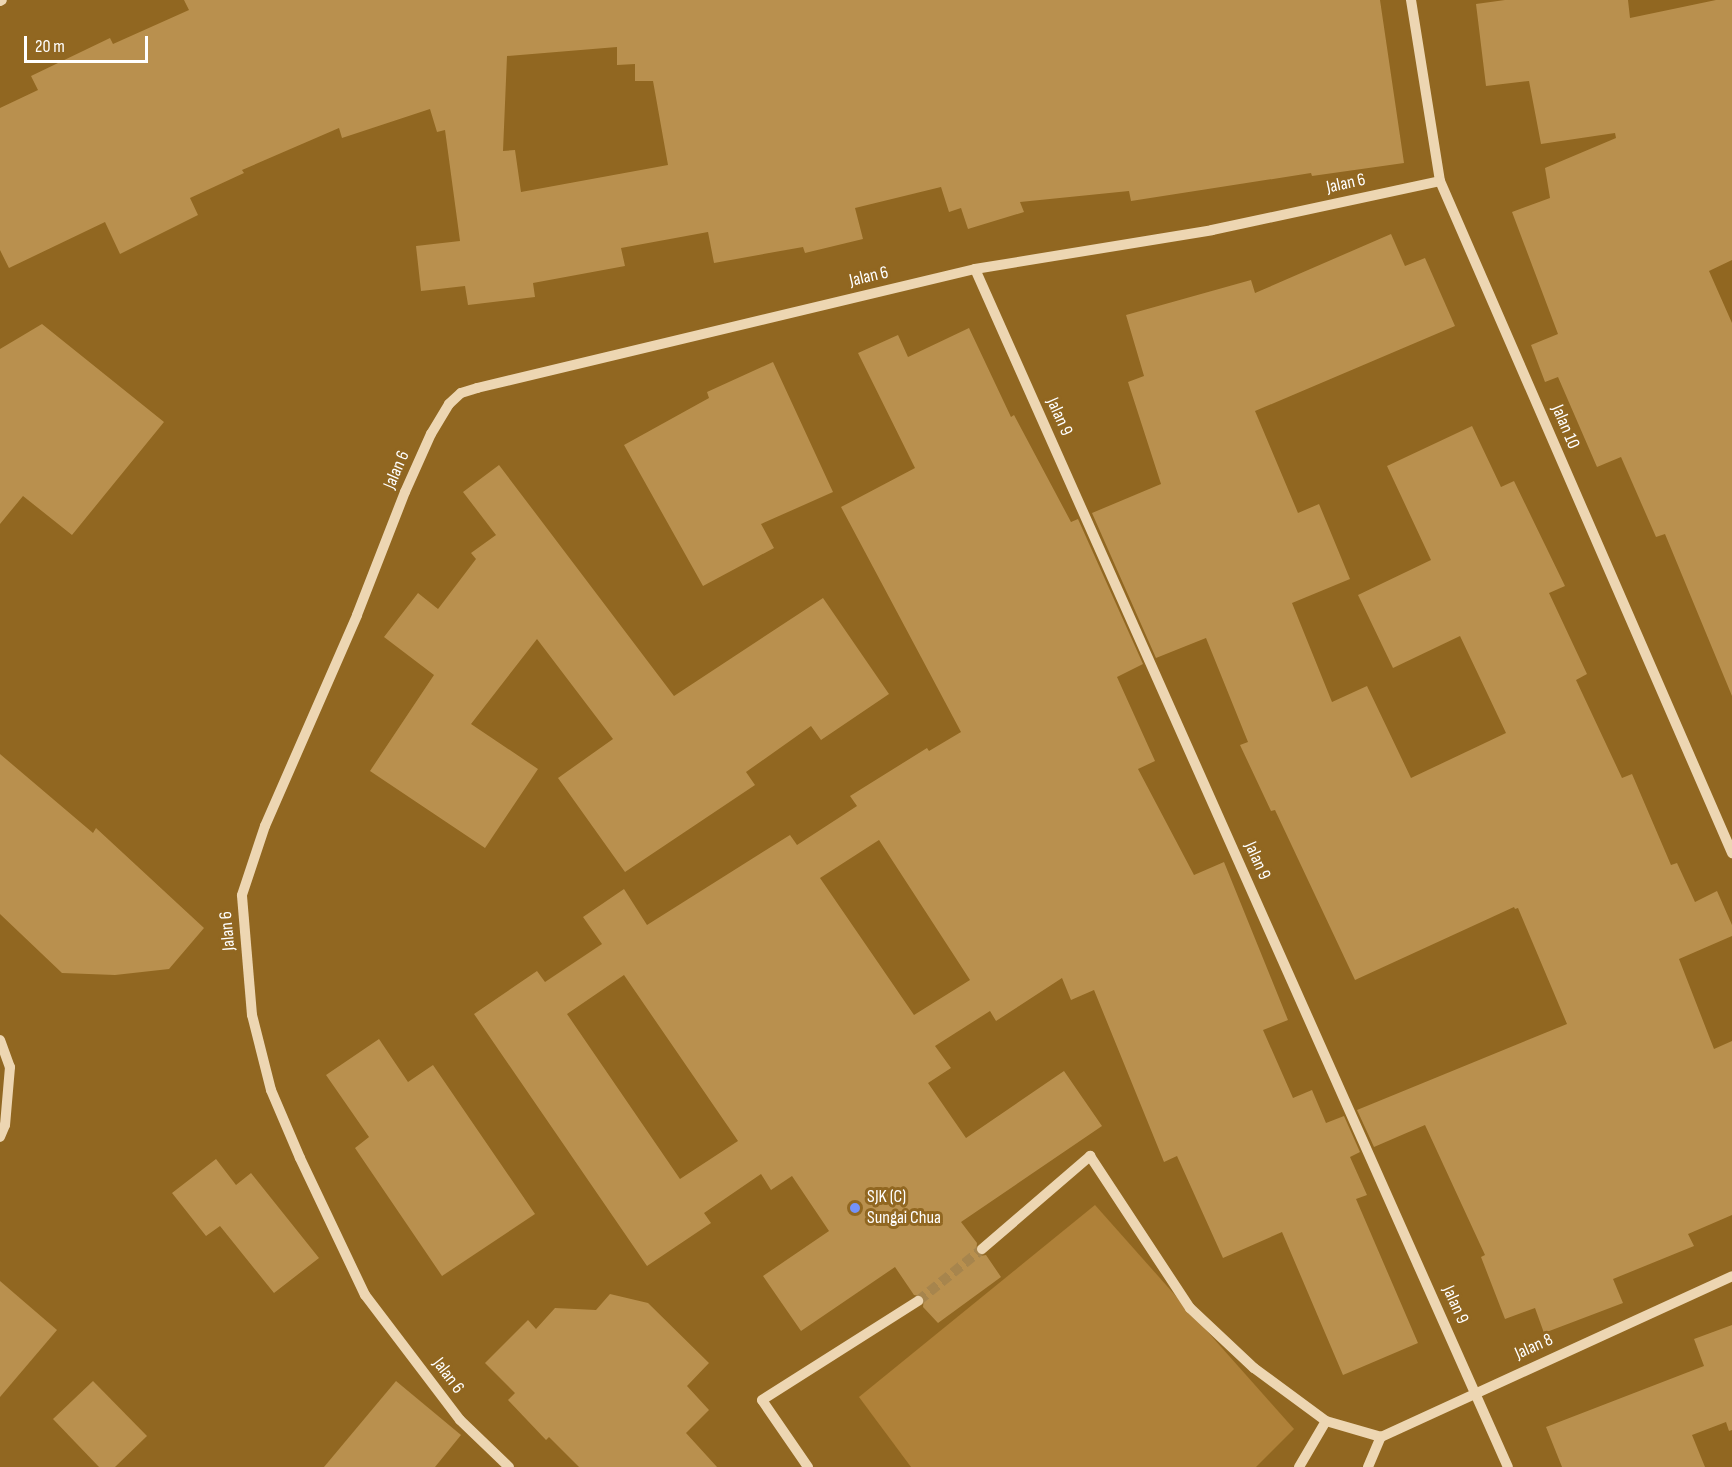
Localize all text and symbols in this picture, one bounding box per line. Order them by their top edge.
scale bar [27,24,152,62]
text: 20 m [35,36,65,57]
street label: Jalan 6 [1325,169,1367,199]
street label: Jalan 6 [847,262,891,292]
street label: Jalan 9 [1041,395,1077,439]
street label: Jalan 10 [1546,402,1584,452]
street label: Jalan 6 [379,448,415,492]
street label: Jalan 9 [1239,839,1275,883]
street label: Jalan 6 [216,910,240,952]
place label: SJK (C) Sungai Chua [867,1187,941,1230]
marker: SJK (C) Sungai Chua [848,1201,862,1215]
street label: Jalan 9 [1437,1283,1473,1327]
street label: Jalan 8 [1512,1329,1556,1365]
street label: Jalan 6 [428,1354,468,1398]

